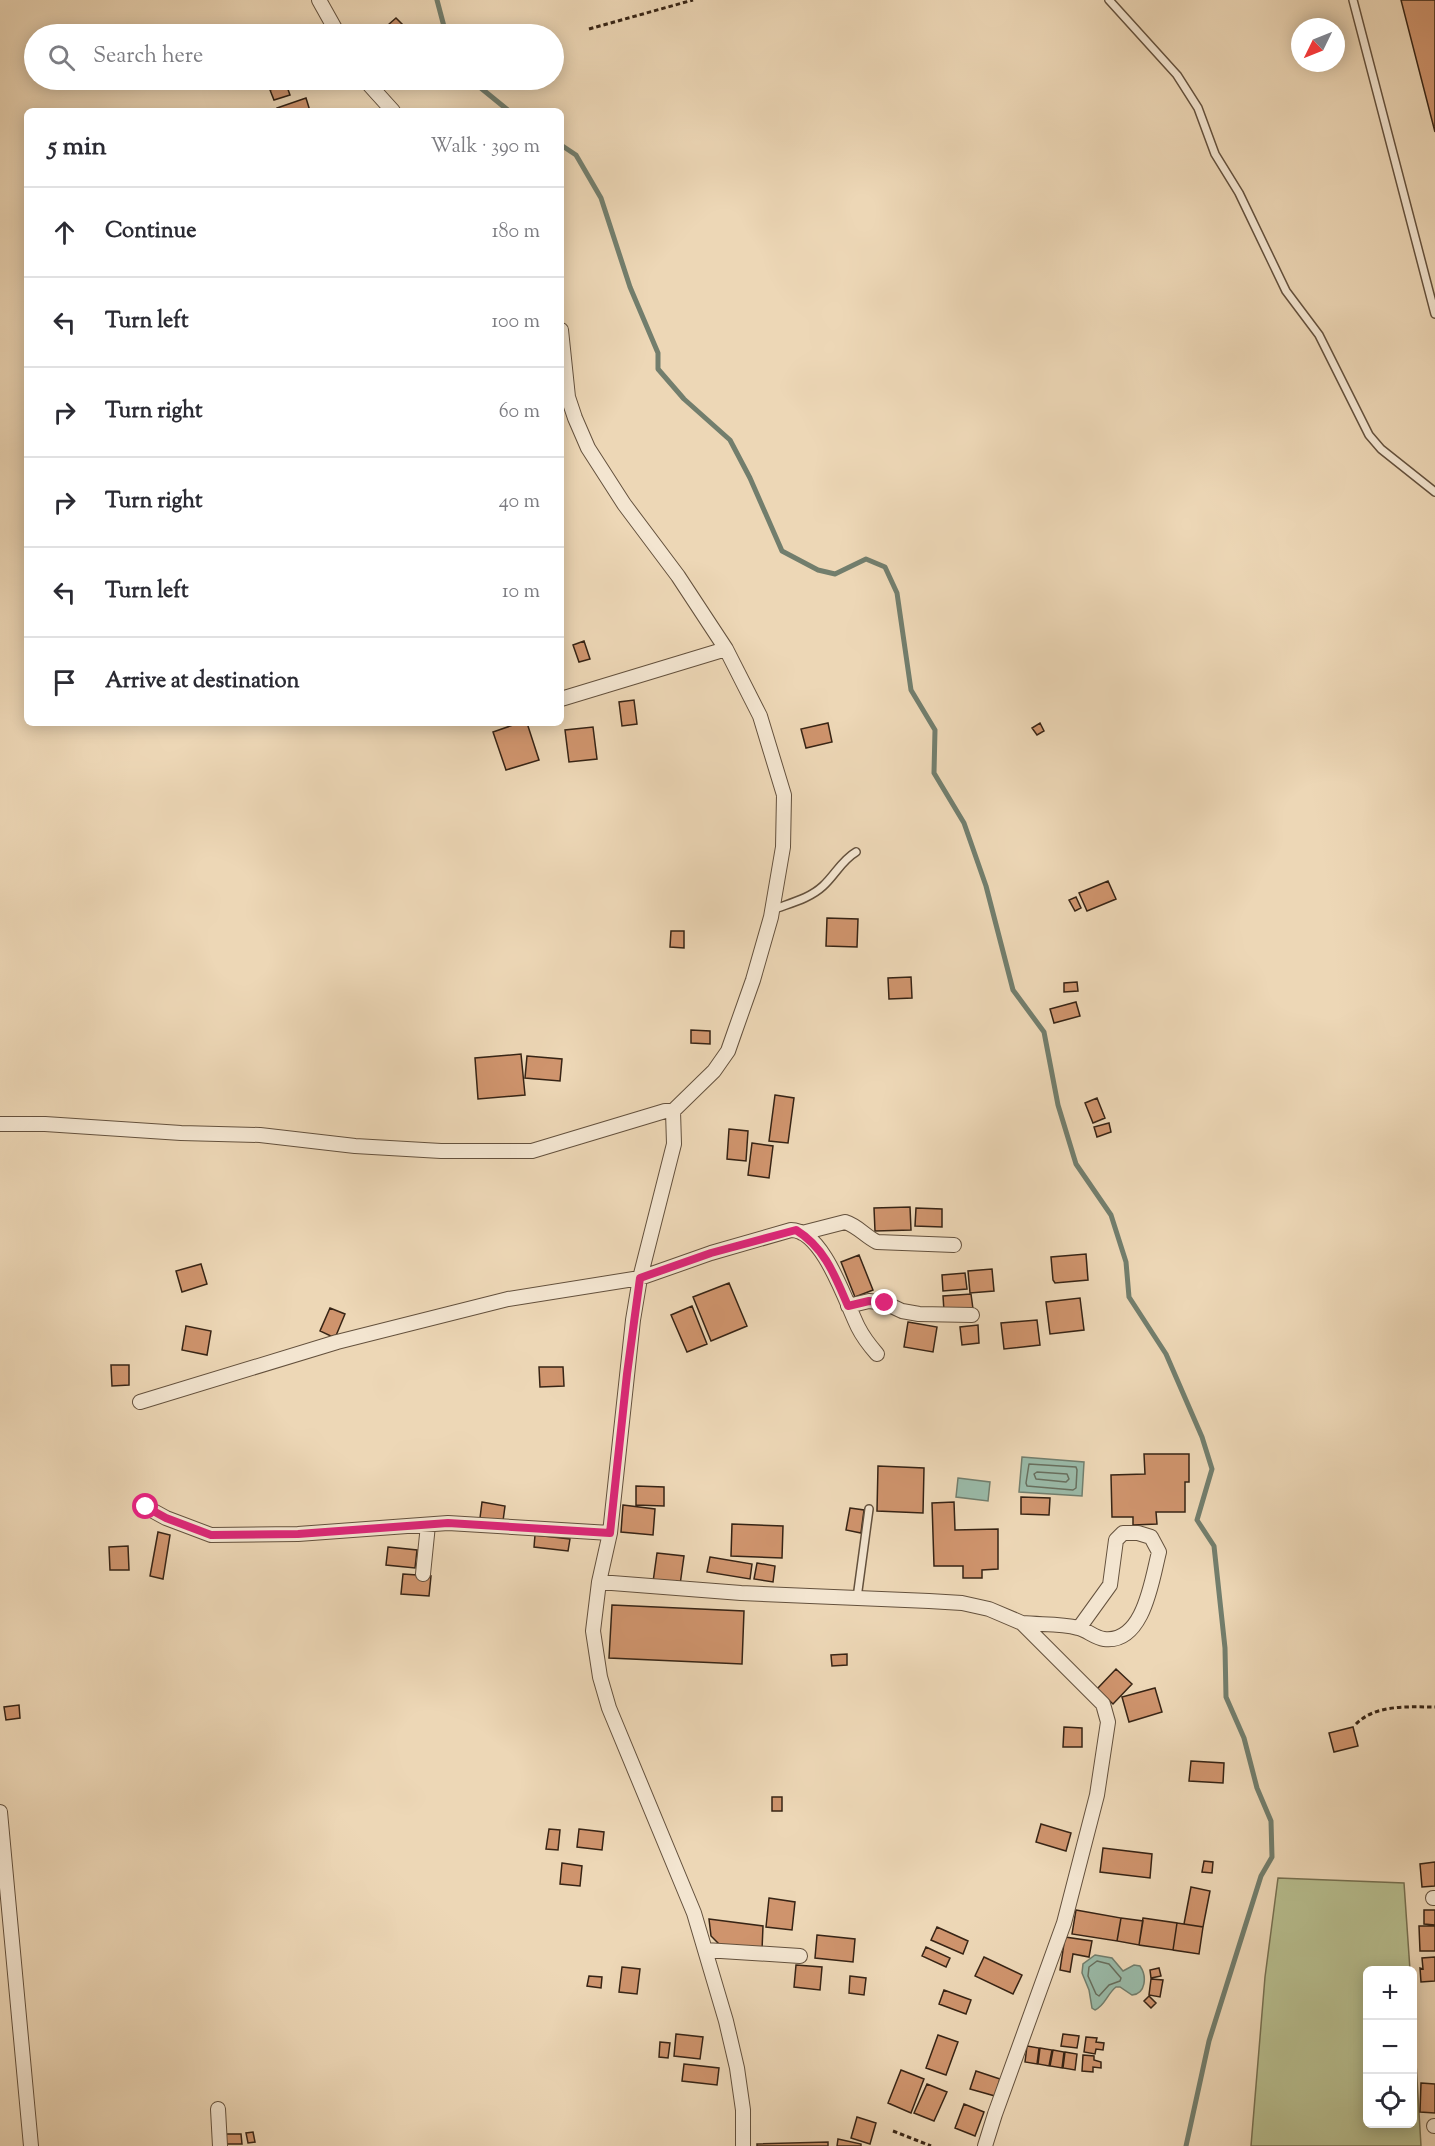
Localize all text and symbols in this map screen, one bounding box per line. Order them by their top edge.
north arrow [1291,18,1345,72]
search box [24,24,564,90]
icon: search [45,41,78,74]
text: Search here [93,41,203,73]
text: 5 min [48,129,107,166]
text: Walk · 390 m [431,133,540,162]
icon: ahead [48,216,81,249]
text: Continue [105,216,196,248]
text: 180 m [492,218,540,247]
icon: left [48,306,81,339]
text: Turn left [105,306,188,338]
text: 100 m [491,308,540,337]
icon: right [48,396,81,429]
text: Turn right [105,396,202,428]
text: 60 m [499,398,540,427]
icon: right [48,486,81,519]
text: Turn right [105,486,202,518]
text: 40 m [499,488,540,517]
icon: left [48,576,81,609]
text: Turn left [105,576,188,608]
text: 10 m [502,578,540,607]
icon: arrive [48,666,81,699]
text: Arrive at destination [105,666,300,698]
route end [871,1289,897,1315]
route start [132,1493,158,1519]
map controls [1363,1966,1417,2128]
button: + [1363,1966,1417,2020]
button: − [1363,2020,1417,2074]
button: locate [1363,2074,1417,2128]

